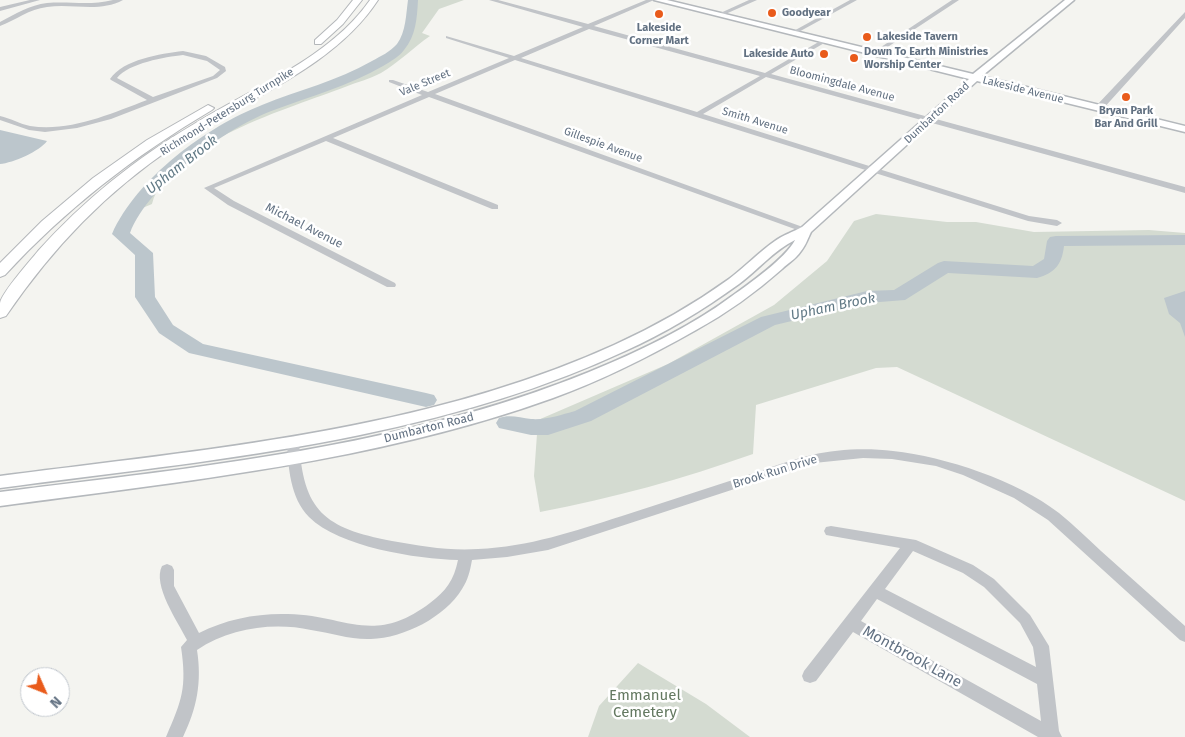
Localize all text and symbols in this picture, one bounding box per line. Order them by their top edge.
place label: Goodyear [782,6,831,20]
marker: Goodyear [766,7,778,19]
marker: Lakeside Corner Mart [653,8,665,20]
place label: Lakeside Corner Mart [629,21,689,47]
place label: Lakeside Tavern [877,30,958,44]
marker: Lakeside Tavern [861,31,873,43]
place label: Down To Earth Ministries Worship Center [864,45,988,71]
place label: Lakeside Auto [743,47,814,61]
marker: Lakeside Auto [818,48,830,60]
marker: Down To Earth Ministries Worship Center [848,52,860,64]
street label: Bloomingdale Avenue [788,64,896,104]
street label: Richmond-Petersburg Turnpike [158,65,296,159]
street label: Vale Street [398,66,452,100]
street label: Lakeside Avenue [981,74,1065,106]
street label: Dumbarton Road [902,79,972,147]
marker: Bryan Park Bar And Grill [1120,91,1132,103]
place label: Bryan Park Bar And Grill [1094,104,1158,130]
street label: Smith Avenue [720,105,790,137]
street label: Gillespie Avenue [562,125,644,165]
water label: Upham Brook [143,132,221,198]
street label: Michael Avenue [263,200,345,252]
water label: Upham Brook [789,290,877,324]
street label: Dumbarton Road [383,410,475,446]
street label: Brook Run Drive [731,452,819,492]
street label: Montbrook Lane [859,622,965,692]
north arrow [20,667,70,717]
park label: Emmanuel Cemetery [609,687,681,722]
text: N [46,693,65,711]

